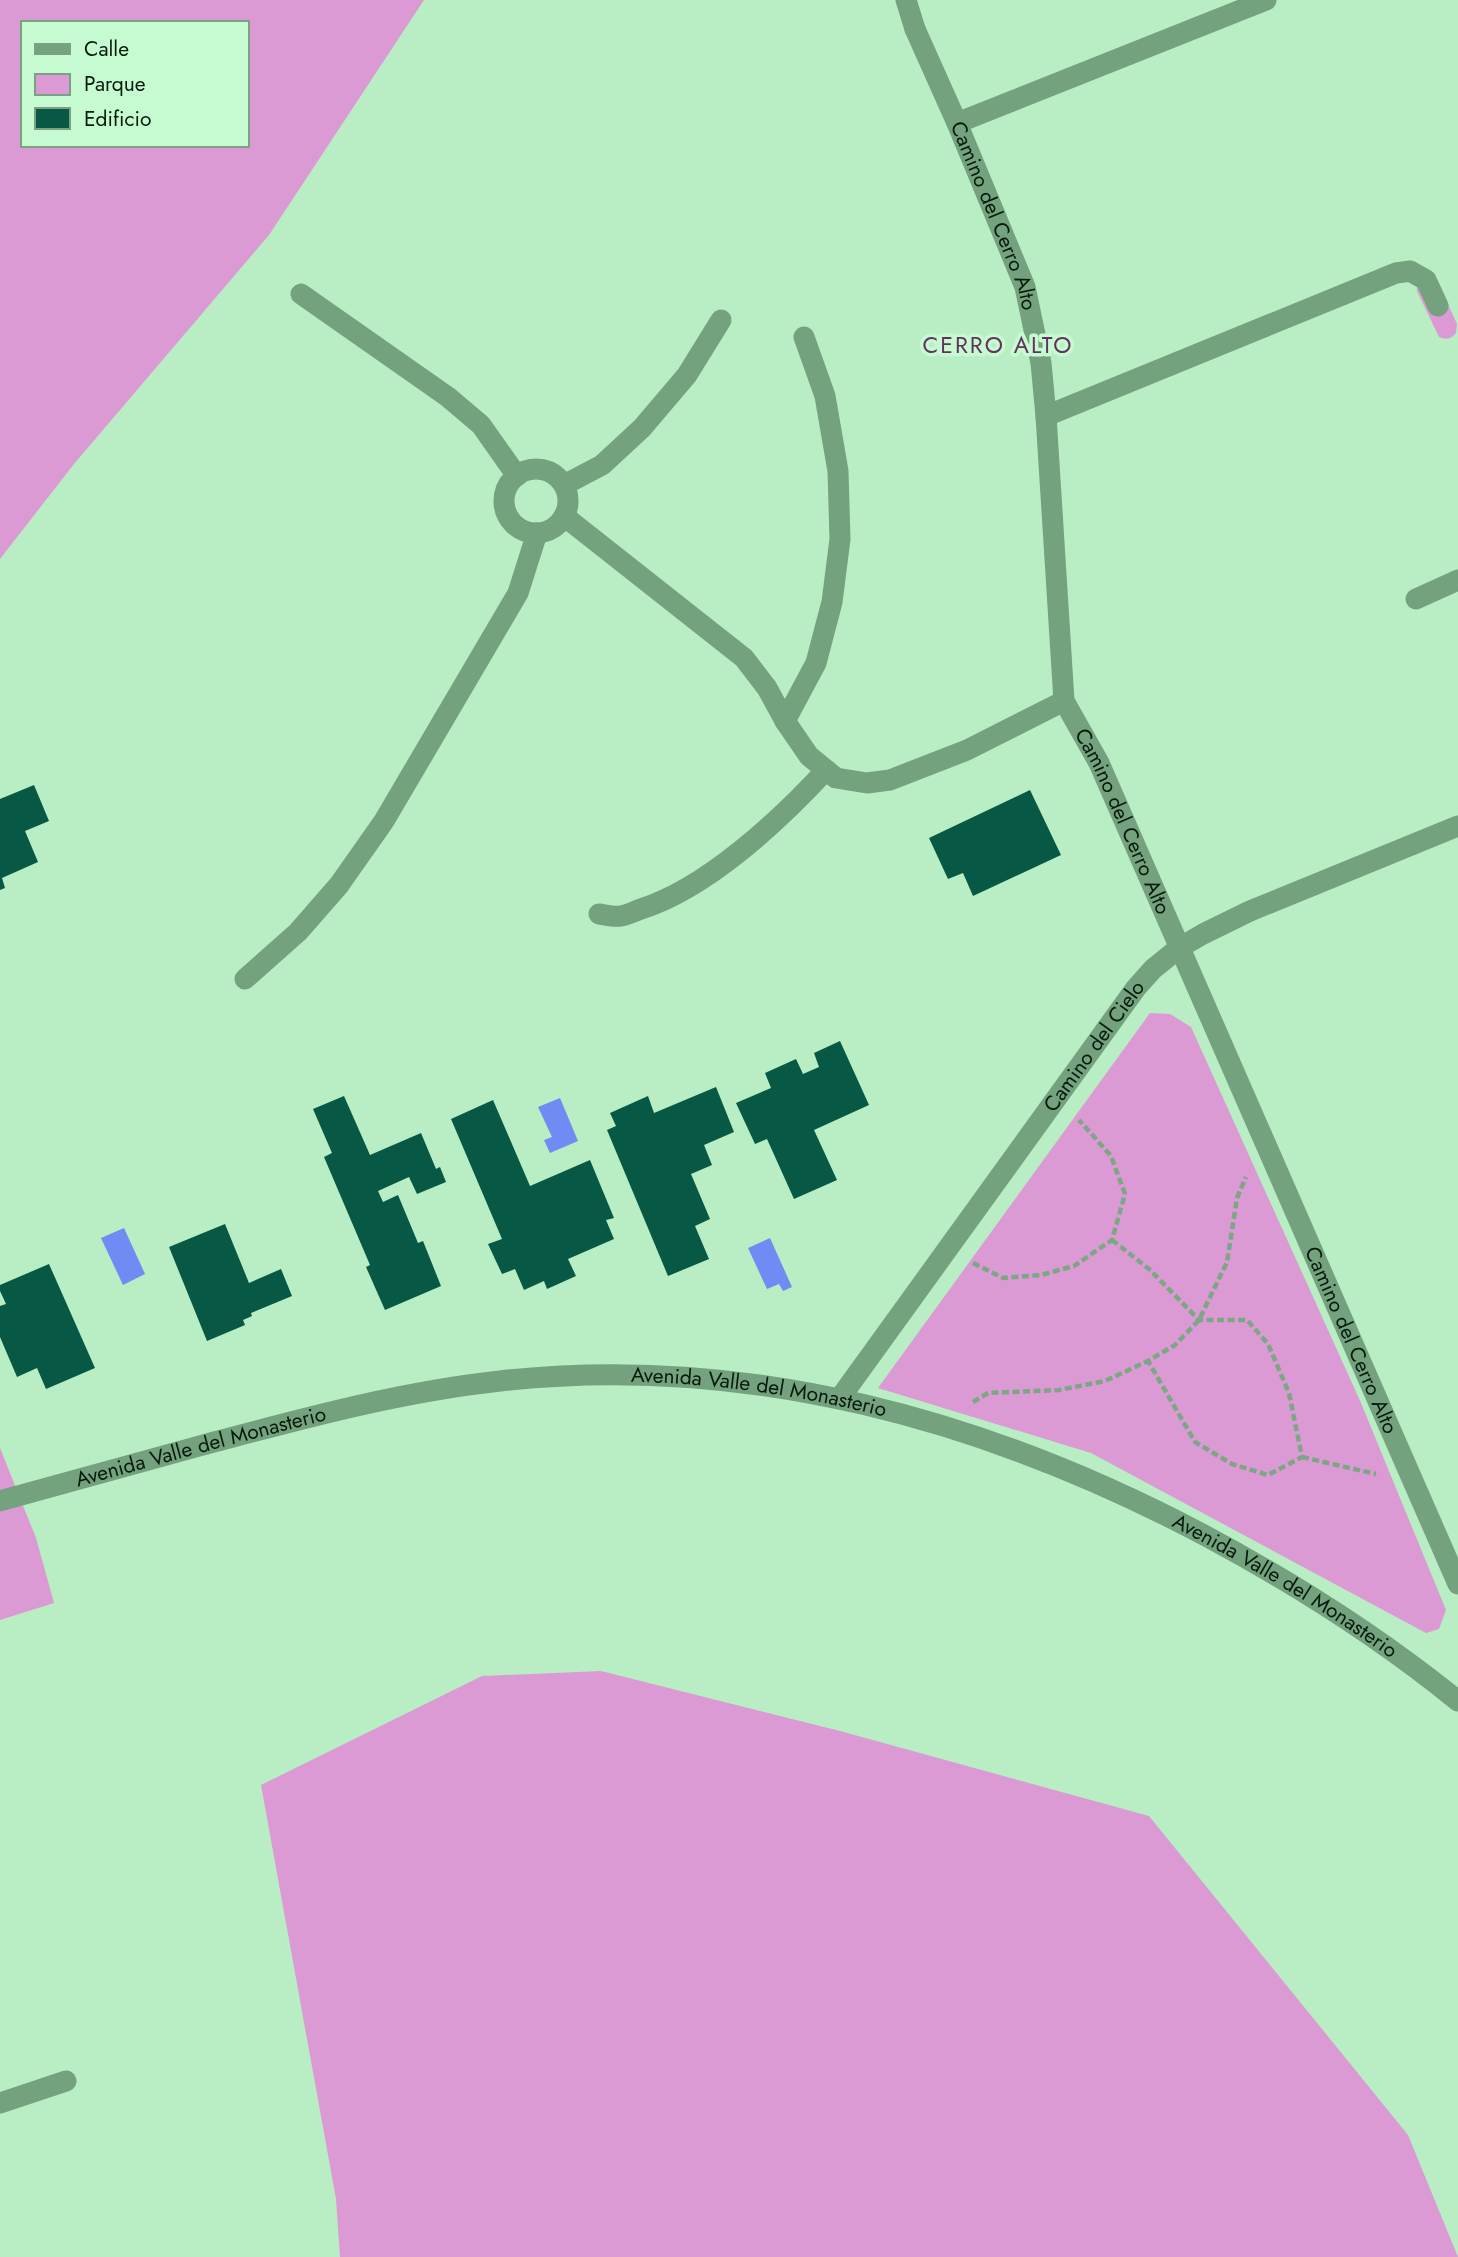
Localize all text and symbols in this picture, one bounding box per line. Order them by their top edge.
legend [21,21,248,147]
text: Calle [84,34,129,64]
text: Parque [84,69,146,99]
text: Edificio [84,104,151,134]
street label: Camino del Cerro Alto [943,117,1044,313]
district label: CERRO ALTO [923,328,1073,362]
street label: Camino del Cerro Alto [1067,723,1178,919]
street label: Camino del Cielo [1036,973,1151,1118]
street label: Camino del Cerro Alto [1297,1242,1405,1438]
street label: Avenida Valle del Monasterio [631,1360,890,1425]
street label: Avenida Valle del Monasterio [72,1399,329,1494]
street label: Avenida Valle del Monasterio [1167,1506,1404,1665]

